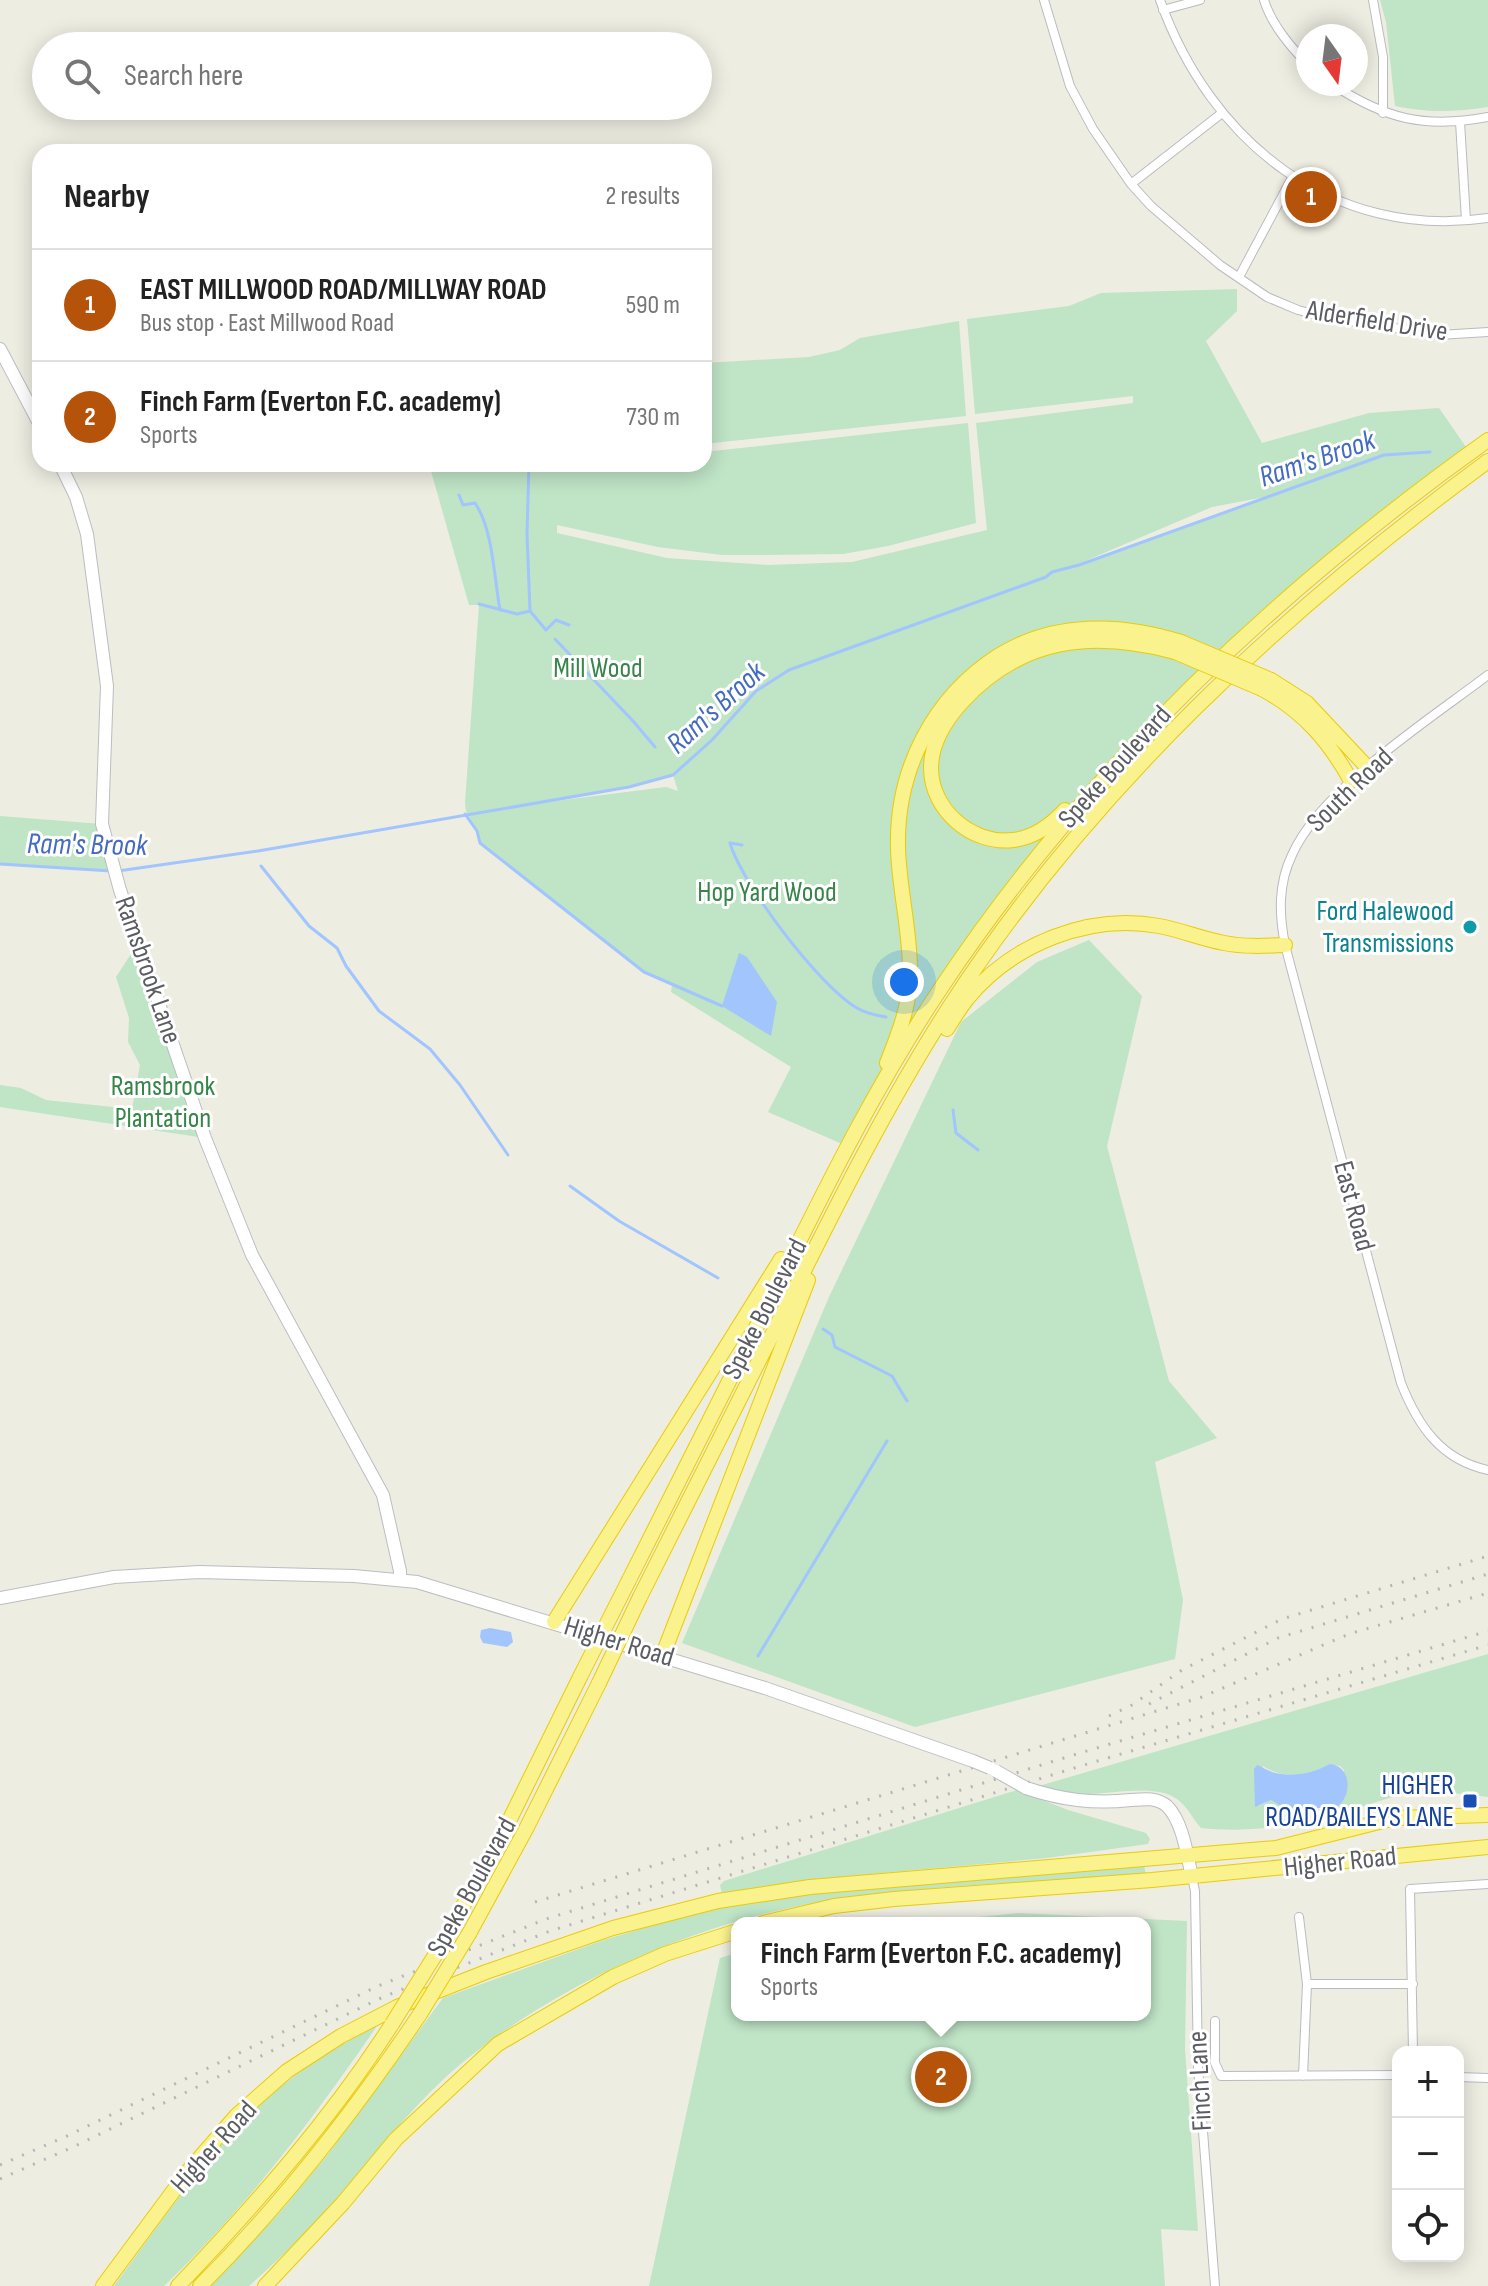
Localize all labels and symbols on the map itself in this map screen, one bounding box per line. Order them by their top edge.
north arrow [1296,24,1368,96]
pin: 1 [1285,167,1337,227]
street label: Alderfield Drive [1303,293,1450,348]
water label: Ram's Brook [1254,422,1380,496]
park label: Mill Wood [553,652,643,685]
water label: Ram's Brook [659,654,773,762]
street label: Speke Boulevard [1051,699,1179,835]
street label: South Road [1300,741,1400,839]
water label: Ram's Brook [27,826,148,864]
park label: Hop Yard Wood [697,876,837,909]
street label: Ramsbrook Lane [107,892,189,1048]
place label: Ford Halewood Transmissions [1317,895,1454,960]
marker: Ford Halewood Transmissions [1461,918,1479,936]
your location [884,962,924,1002]
park label: Ramsbrook Plantation [111,1070,216,1135]
street label: East Road [1326,1157,1382,1255]
street label: Speke Boulevard [715,1233,815,1385]
street label: Higher Road [560,1610,678,1674]
place label: HIGHER ROAD/BAILEYS LANE [1265,1769,1454,1834]
marker: HIGHER ROAD/BAILEYS LANE [1461,1792,1479,1810]
street label: Speke Boulevard [420,1812,524,1962]
street label: Higher Road [1282,1840,1398,1884]
street label: Finch Lane [1181,2030,1219,2132]
pin: 2 [915,2047,967,2107]
street label: Higher Road [164,2094,264,2200]

